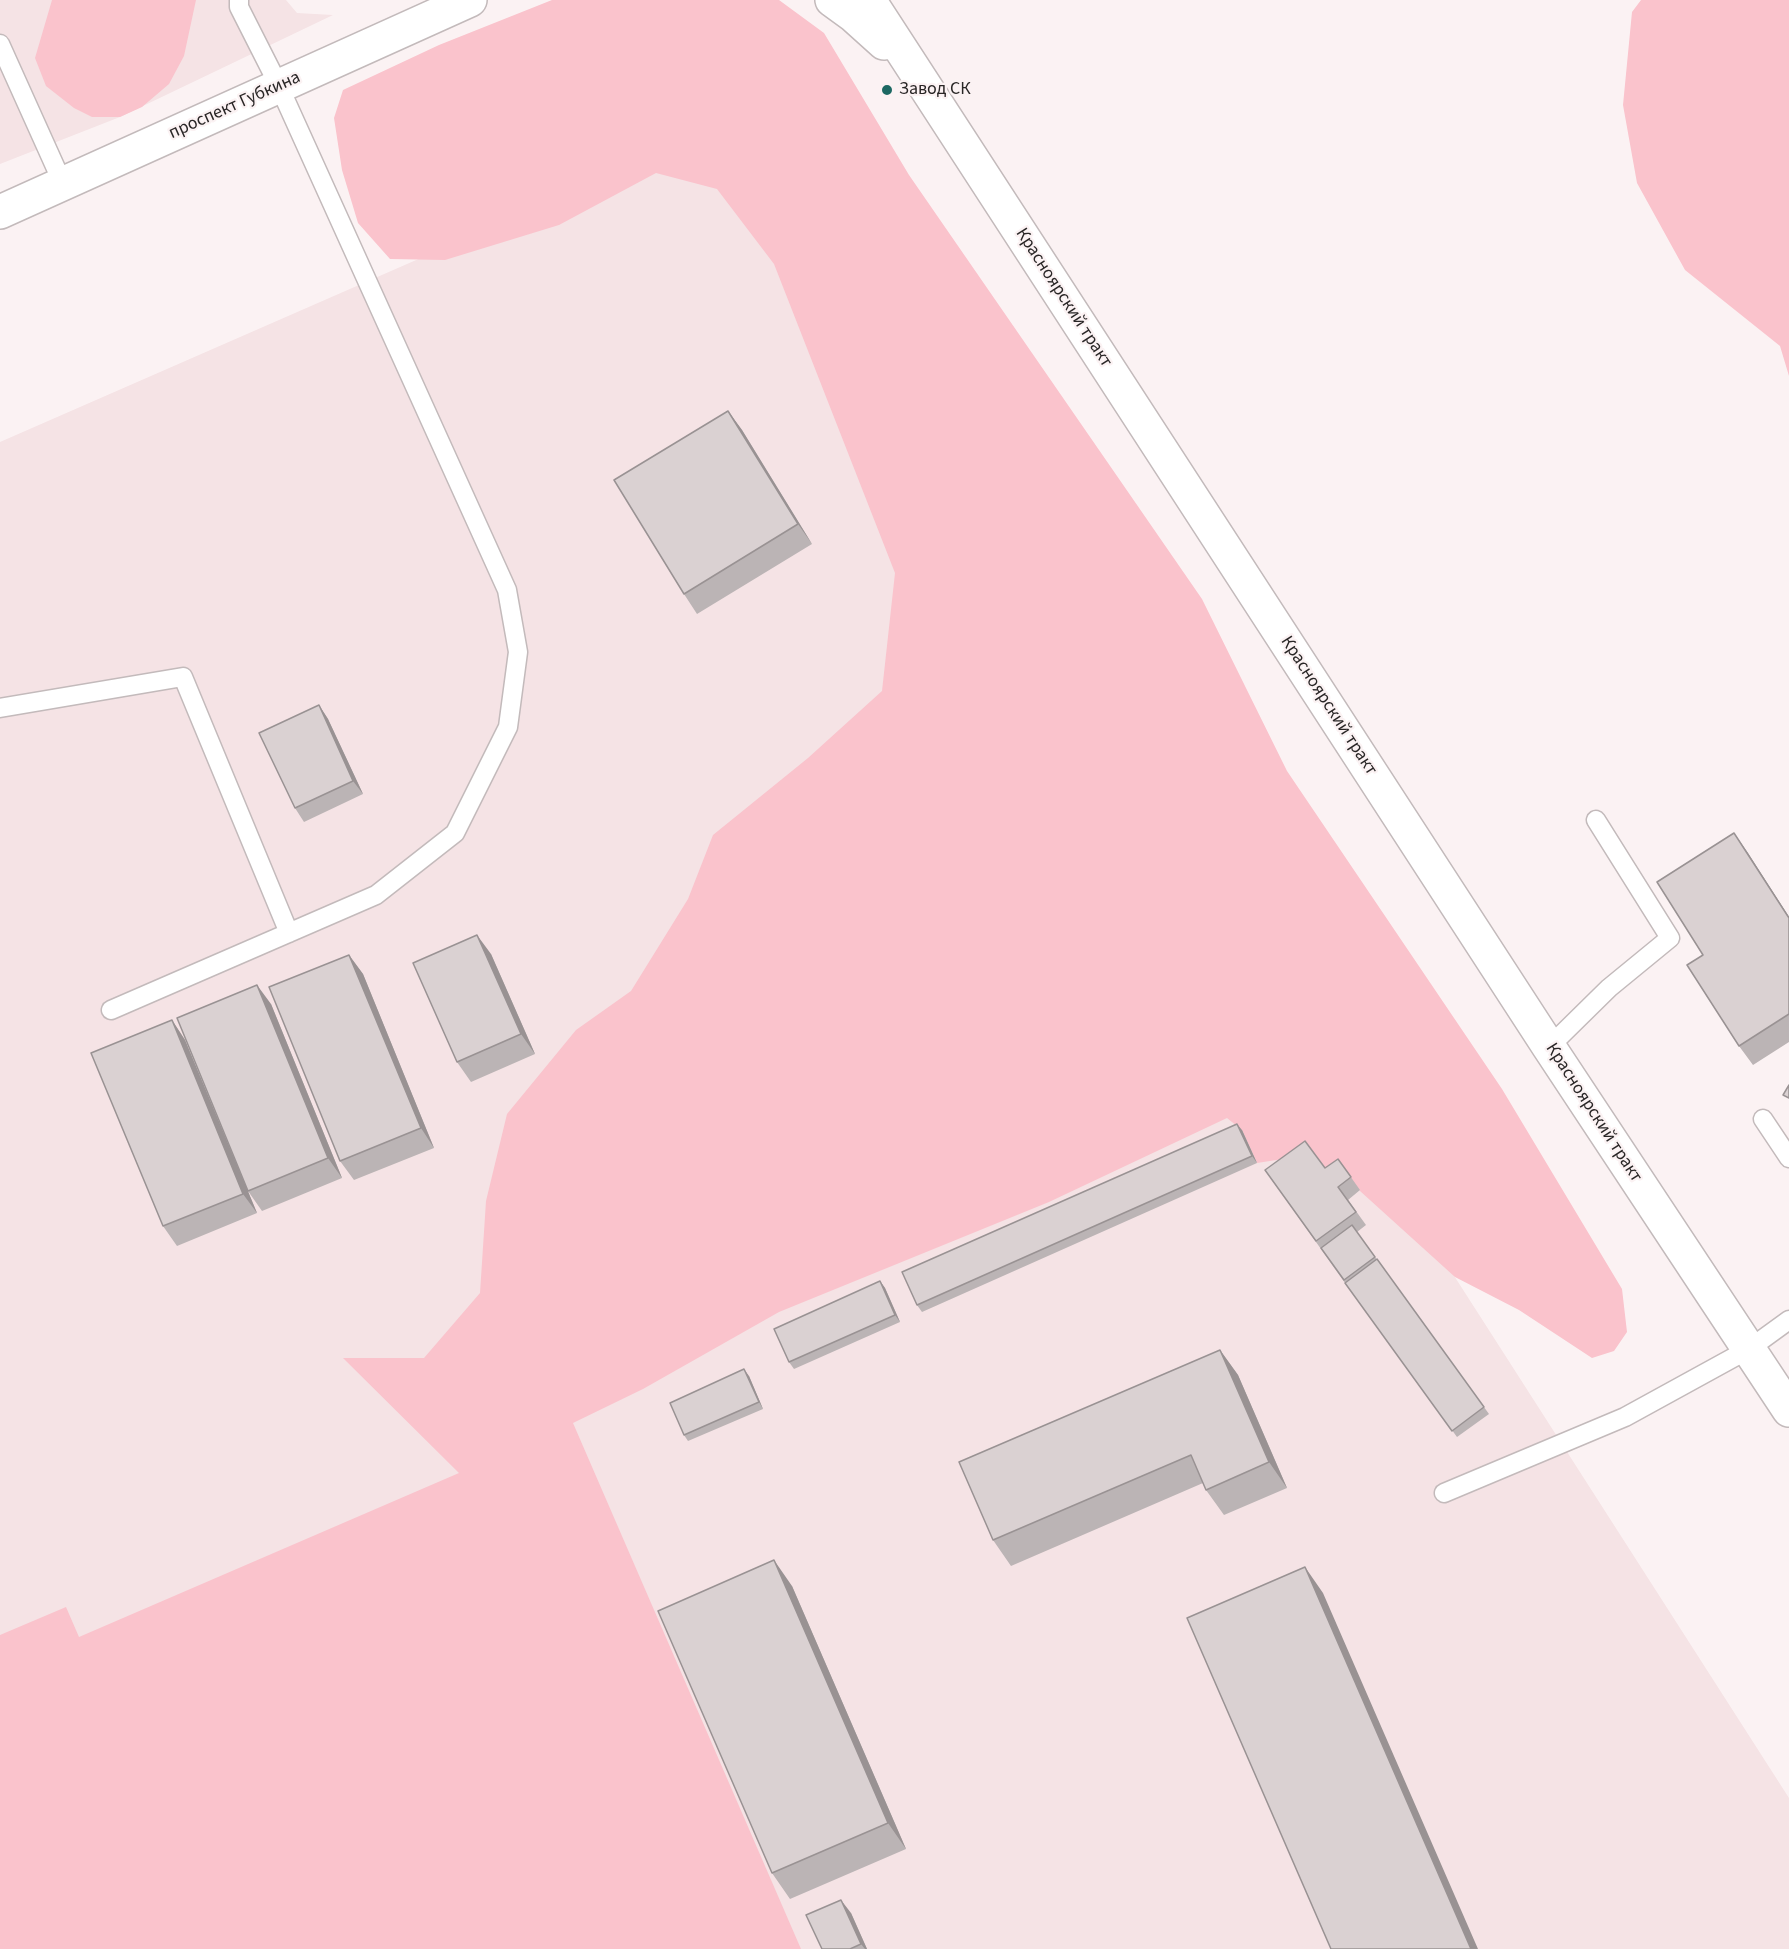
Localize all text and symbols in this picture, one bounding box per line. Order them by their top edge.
street label: проспект Губкина [166,67,304,145]
place label: Завод СК [899,79,971,101]
marker: Завод СК [880,83,894,97]
street label: Красноярский тракт [1010,224,1116,372]
street label: Красноярский тракт [1275,632,1381,780]
street label: Красноярский тракт [1540,1039,1646,1187]

